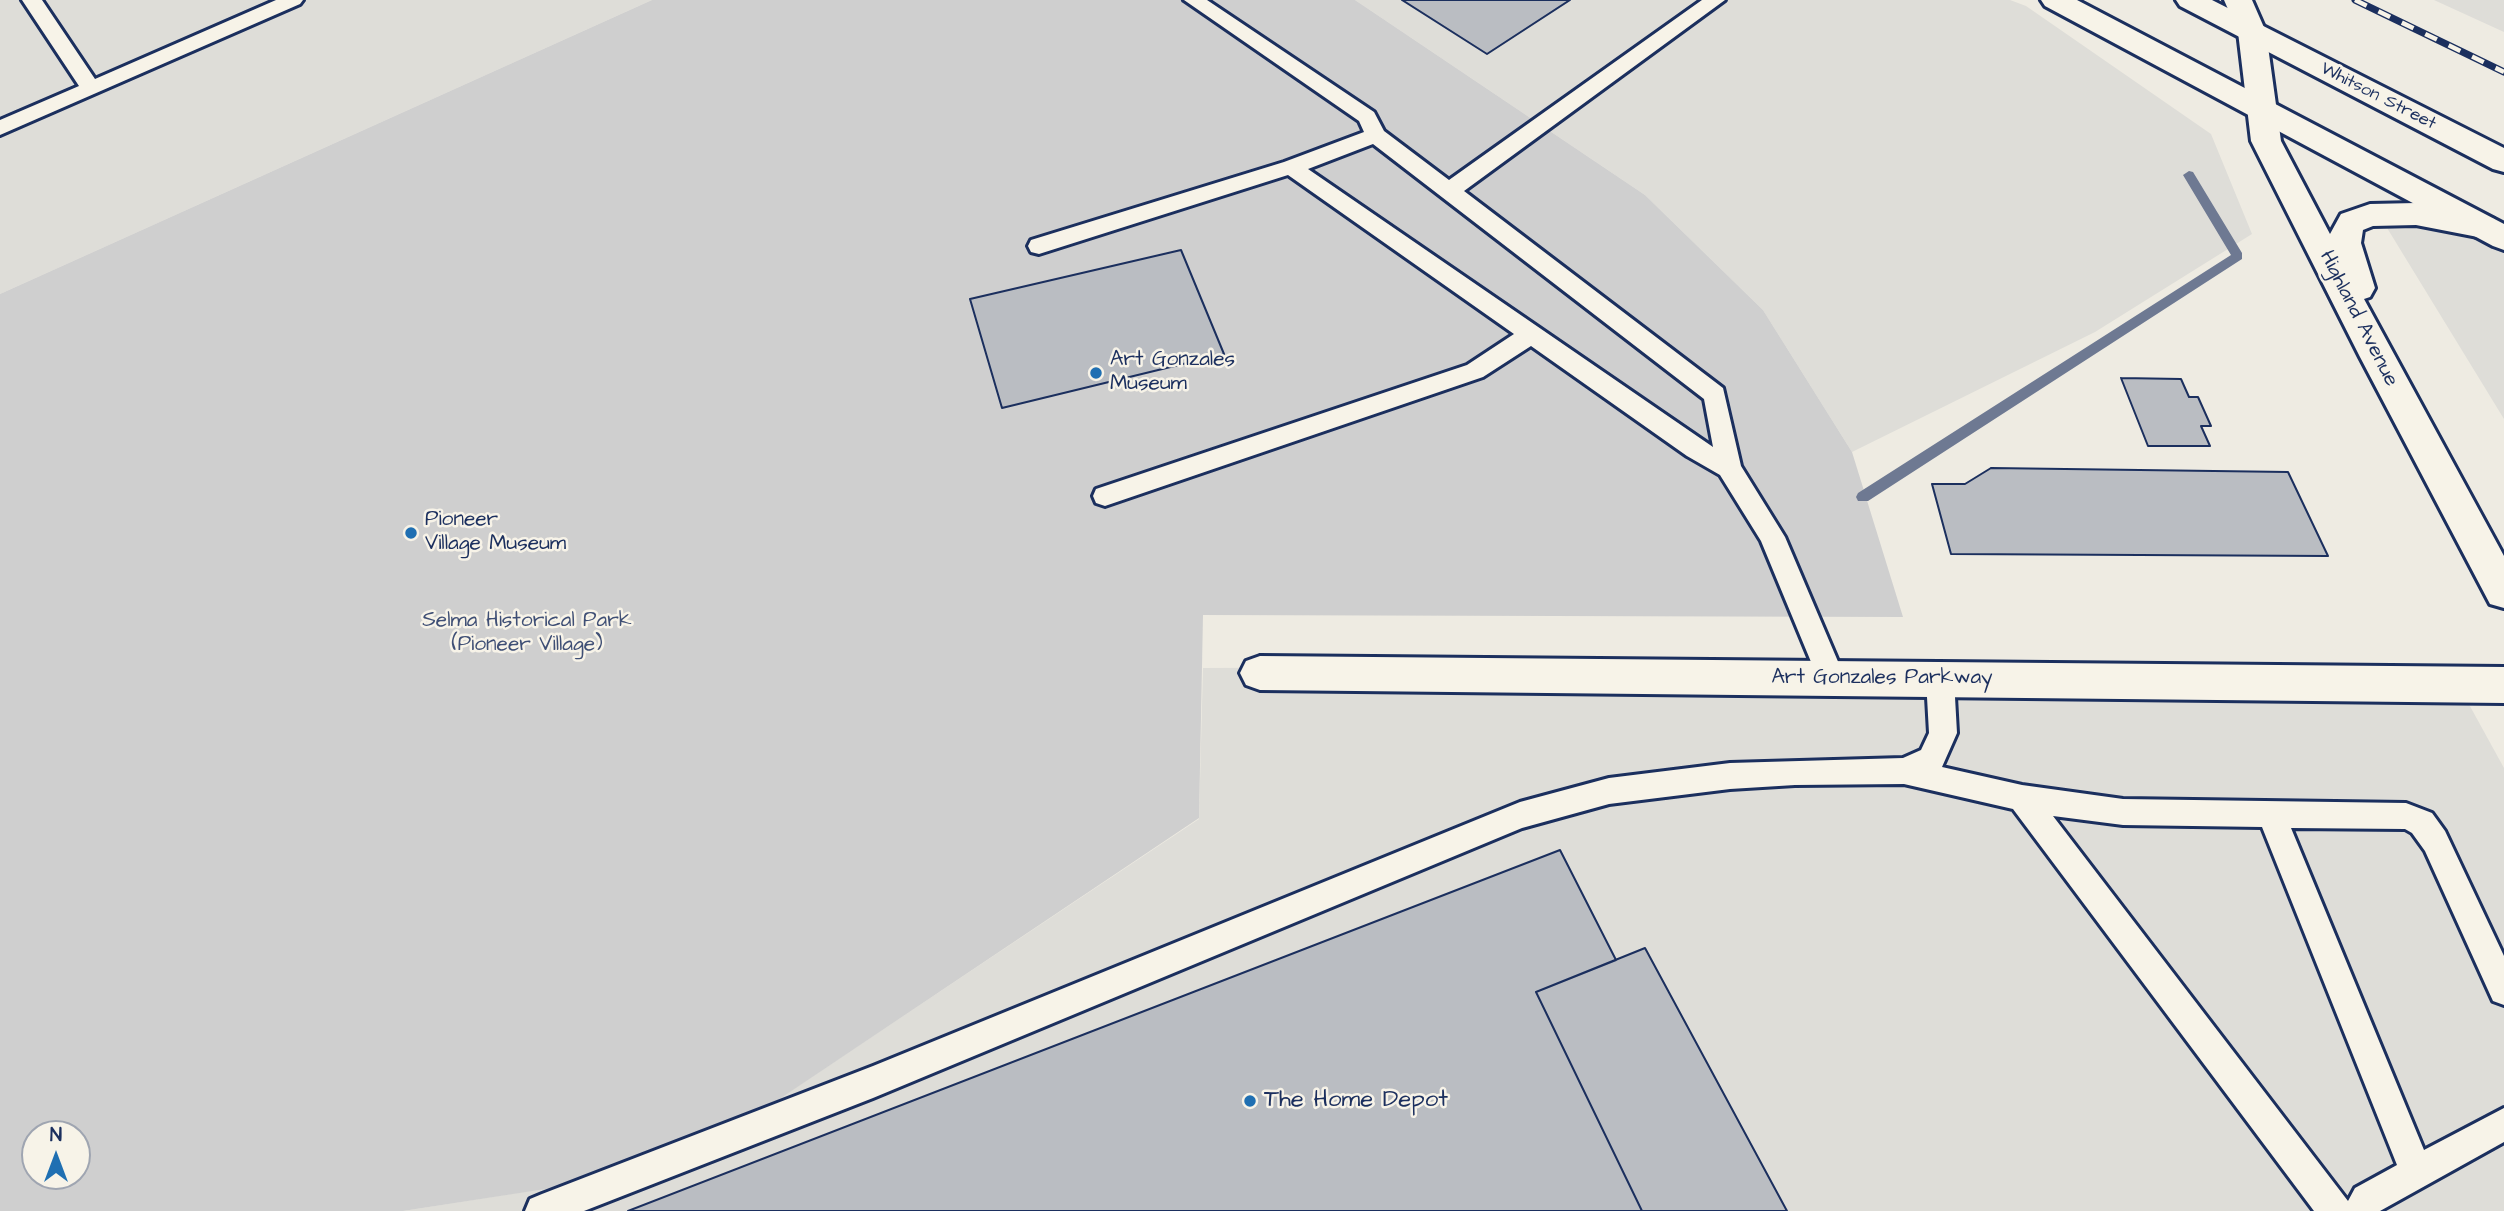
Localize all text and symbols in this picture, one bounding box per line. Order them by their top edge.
street label: Whitson Street [2317,59,2439,135]
street label: Highland Avenue [2313,247,2403,391]
place label: Art Gonzales Museum [1110,348,1235,398]
marker: Art Gonzales Museum [1088,365,1104,381]
place label: Pioneer Village Museum [425,508,566,558]
marker: Pioneer Village Museum [403,525,419,541]
park label: Selma Historical Park (Pioneer Village) [422,609,632,659]
street label: Art Gonzales Parkway [1771,666,1993,692]
place label: The Home Depot [1264,1087,1448,1115]
marker: The Home Depot [1242,1093,1258,1109]
north arrow [21,1120,91,1190]
text: N [50,1122,62,1149]

